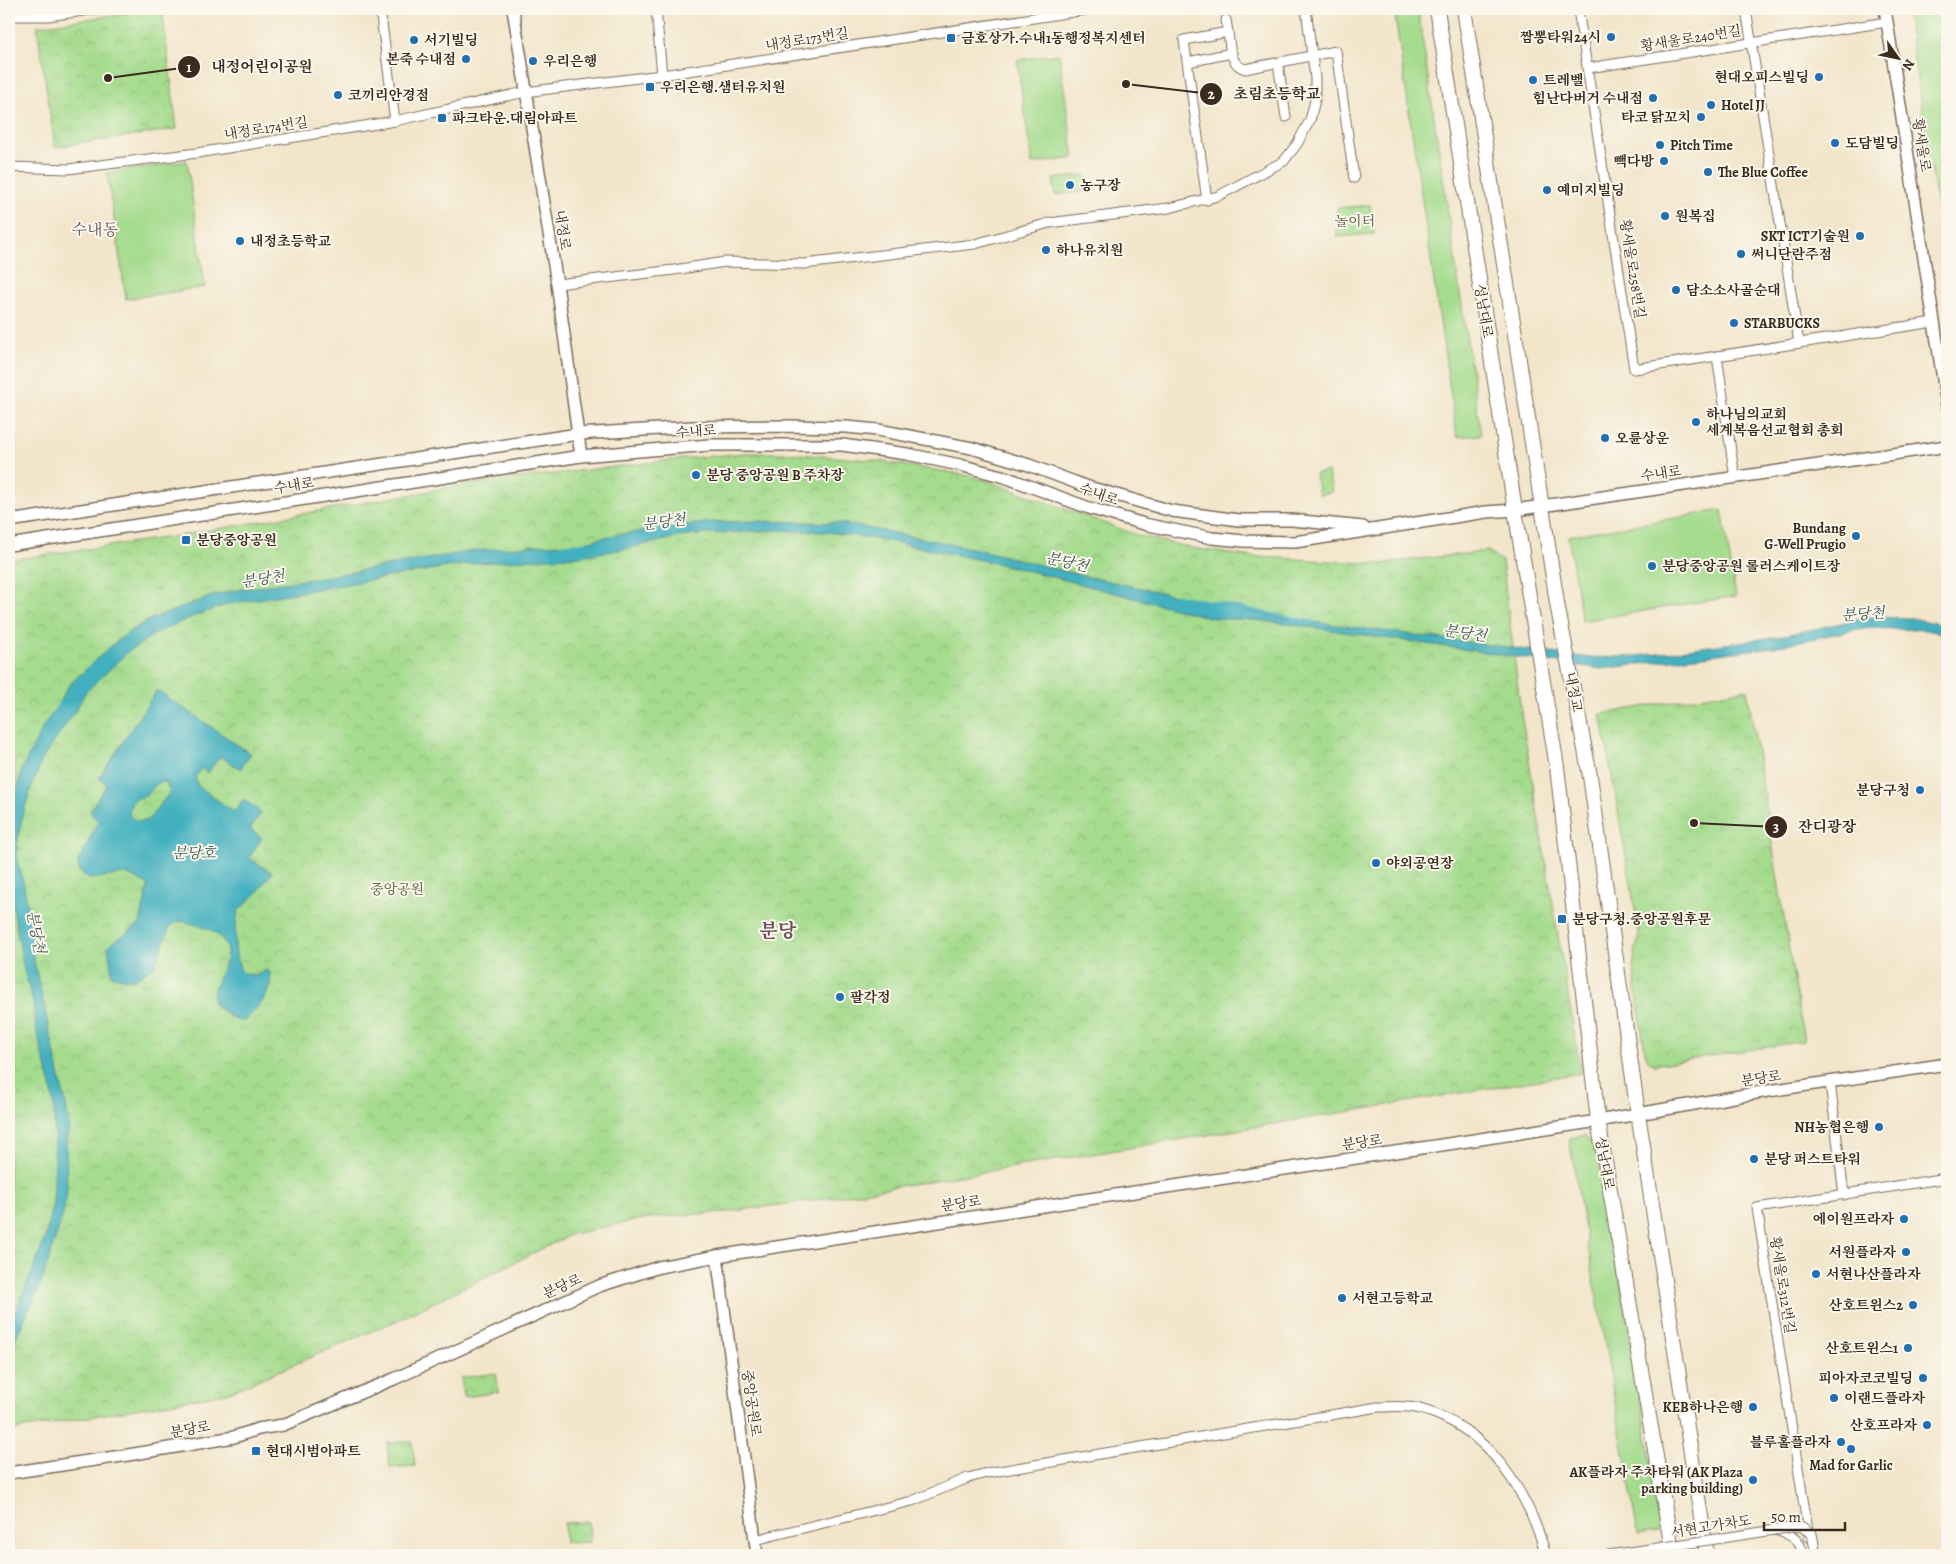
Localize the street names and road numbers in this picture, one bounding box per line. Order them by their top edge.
street label: 황새울로240번길 [1639,21,1743,56]
street label: 내정로173번길 [764,24,850,55]
street label: 내정로174번길 [223,112,309,144]
street label: 황새울로 [1908,117,1935,174]
street label: 내정로 [550,209,575,252]
street label: 황새울로258번길 [1615,218,1650,320]
street label: 성남대로 [1470,283,1497,340]
street label: 수내로 [675,421,717,442]
street label: 수내로 [1640,461,1683,486]
street label: 수내로 [273,473,316,498]
street label: 수내로 [1077,479,1122,510]
street label: 내정교 [1560,670,1587,714]
street label: 분당로 [1740,1066,1783,1091]
street label: 분당로 [1341,1130,1384,1155]
street label: 성남대로 [1590,1135,1619,1192]
street label: 분당로 [940,1191,983,1216]
street label: 황새울로312번길 [1765,1235,1800,1335]
street label: 분당로 [540,1269,585,1303]
street label: 중앙공원로 [737,1368,766,1438]
street label: 분당로 [168,1417,212,1442]
street label: 서현고가차도 [1670,1511,1753,1542]

